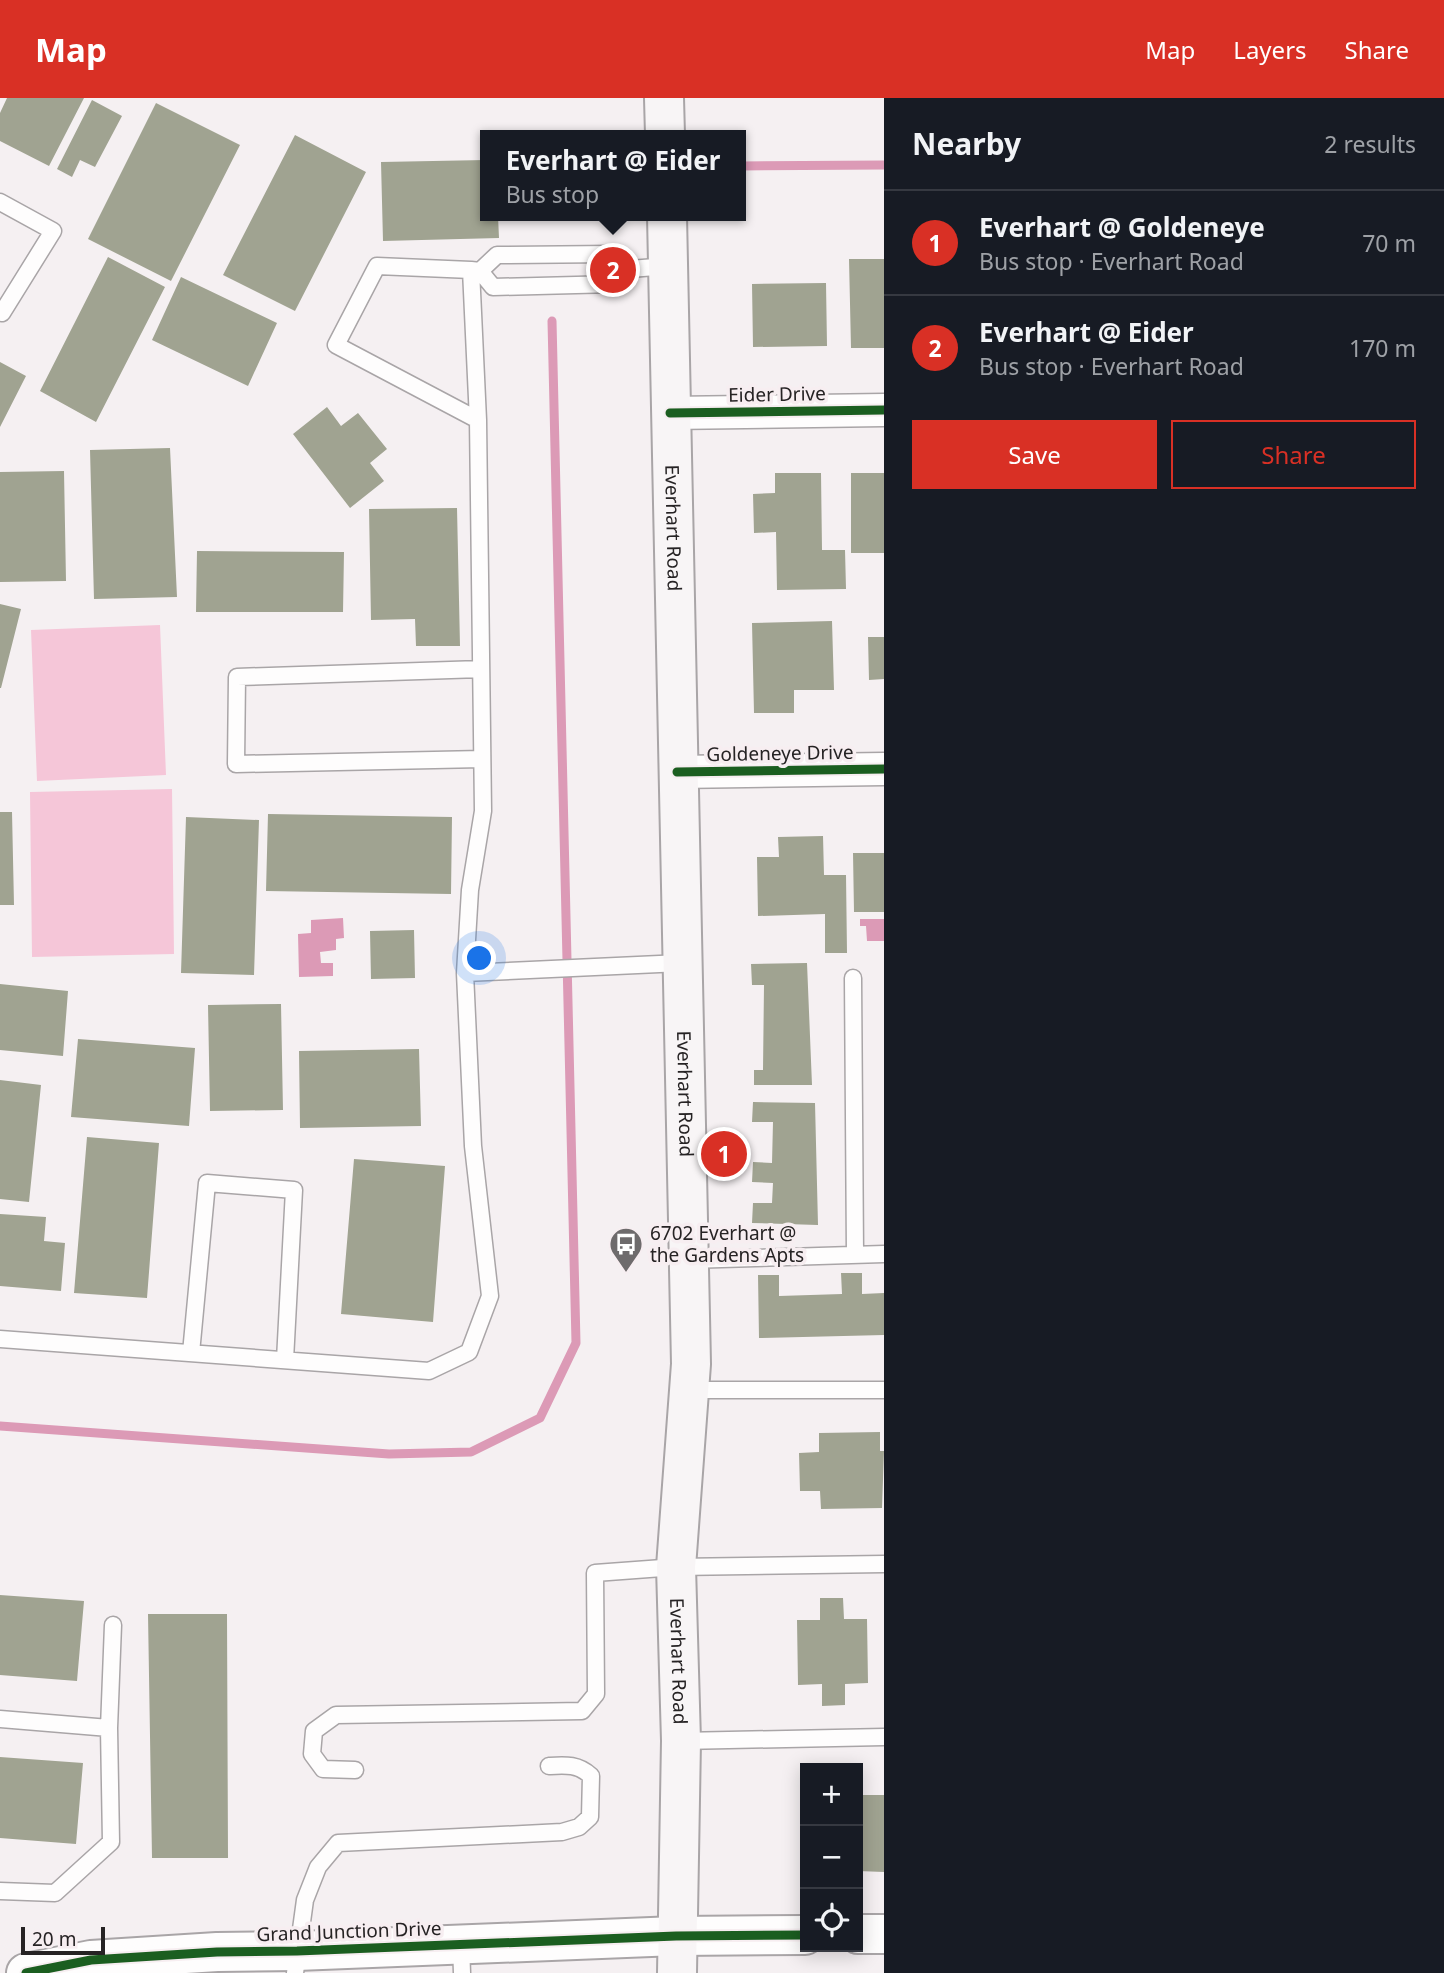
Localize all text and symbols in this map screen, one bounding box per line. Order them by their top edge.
text: Map [35,27,107,72]
text: Map [1145,33,1195,66]
text: Layers [1233,33,1307,66]
text: Share [1345,33,1409,66]
text: Nearby [912,123,1021,164]
text: 2 results [1324,128,1416,160]
popup [480,130,746,221]
text: Everhart @ Eider [506,142,720,178]
text: Bus stop [506,178,599,210]
text: Everhart @ Goldeneye [979,209,1265,245]
text: 1 [928,227,942,259]
text: 70 m [1362,227,1416,259]
pin: 2 [590,244,636,296]
text: Bus stop · Everhart Road [979,245,1244,277]
text: Everhart @ Eider [979,314,1194,350]
text: 2 [928,332,942,364]
text: 170 m [1349,332,1416,364]
text: Bus stop · Everhart Road [979,350,1244,382]
street label: Eider Drive [728,380,826,408]
button: Save [912,420,1157,489]
button: Share [1171,420,1416,489]
street label: Everhart Road [659,464,688,591]
street label: Goldeneye Drive [706,739,854,767]
your location [462,941,496,975]
street label: Everhart Road [671,1030,700,1157]
pin: 1 [701,1128,747,1180]
place label: 6702 Everhart @ the Gardens Apts [650,1220,804,1268]
bus stop icon: 6702 Everhart @ the Gardens Apts [607,1225,645,1274]
street label: Everhart Road [664,1598,694,1725]
map controls [800,1763,863,1952]
button: + [800,1763,863,1826]
button: − [800,1826,863,1889]
button: locate [800,1889,863,1952]
street label: Grand Junction Drive [256,1915,442,1947]
scale bar [21,1924,105,1956]
text: 20 m [32,1926,76,1952]

